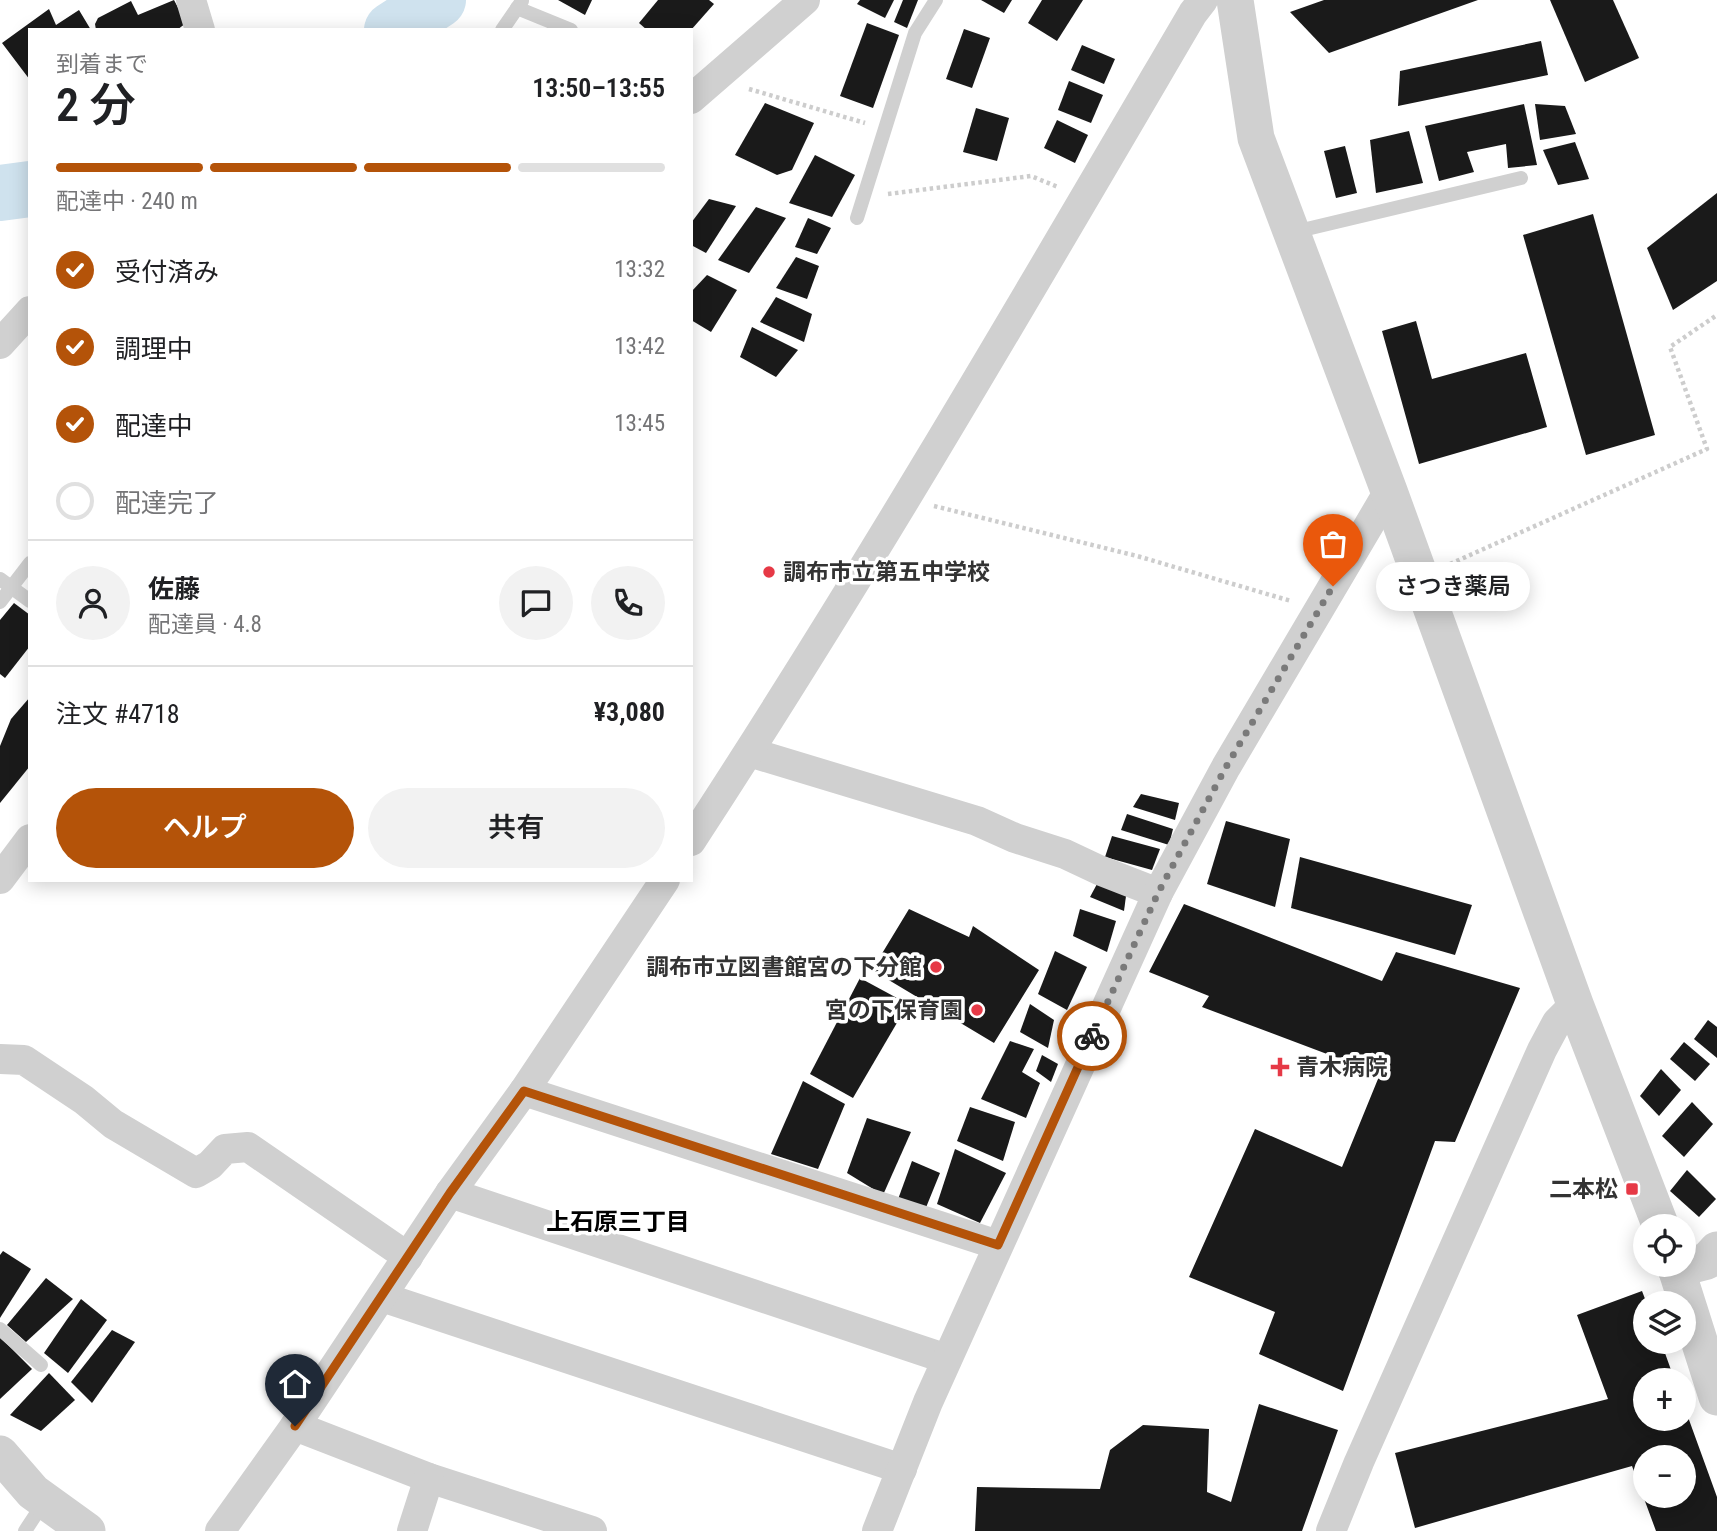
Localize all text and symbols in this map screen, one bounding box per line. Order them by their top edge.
text: 到着まで [56,51,148,78]
text: 13:50–13:55 [532,73,665,103]
text: 2 分 [56,78,136,132]
text: 配達中 · 240 m [56,188,198,215]
icon: check [56,251,94,289]
text: 13:32 [614,256,665,283]
text: 受付済み [115,257,219,287]
icon: check [56,328,94,366]
text: 13:42 [614,333,665,360]
text: 調理中 [115,334,193,364]
icon: check [56,405,94,443]
text: 13:45 [614,410,665,437]
text: 配達中 [115,411,193,441]
text: 配達完了 [115,488,219,518]
pin [1303,514,1363,586]
icon: bag [1314,525,1352,563]
place label: 調布市立第五中学校 [783,559,990,586]
callout: さつき薬局 [1375,562,1529,610]
marker: 調布市立第五中学校 [761,564,777,580]
button: person [56,566,130,640]
button: chat [499,566,573,640]
button: phone [591,566,665,640]
text: さつき薬局 [1396,573,1511,600]
text: 佐藤 [148,574,200,604]
text: 配達員 · 4.8 [148,611,262,638]
text: ¥3,080 [594,697,665,727]
text: 注文 #4718 [56,699,180,729]
button: ヘルプ [56,788,354,868]
button: 共有 [368,788,665,868]
place label: 調布市立図書館宮の下分館 [646,954,922,981]
marker: 調布市立図書館宮の下分館 [928,959,944,975]
place label: 宮の下保育園 [825,997,963,1024]
courier [1057,1001,1127,1071]
marker: 宮の下保育園 [969,1002,985,1018]
icon: bike [1073,1017,1111,1055]
place label: 青木病院 [1296,1054,1388,1081]
marker: 青木病院 [1270,1057,1290,1077]
place label: 二本松 [1549,1176,1618,1203]
marker: 二本松 [1624,1181,1640,1197]
district label: 上石原三丁目 [546,1208,690,1236]
map controls [1633,1214,1696,1508]
button: locate [1633,1214,1696,1277]
button: layers [1633,1291,1696,1354]
pin [265,1354,325,1426]
icon: home [276,1365,314,1403]
button: + [1633,1368,1696,1431]
button: − [1633,1445,1696,1508]

